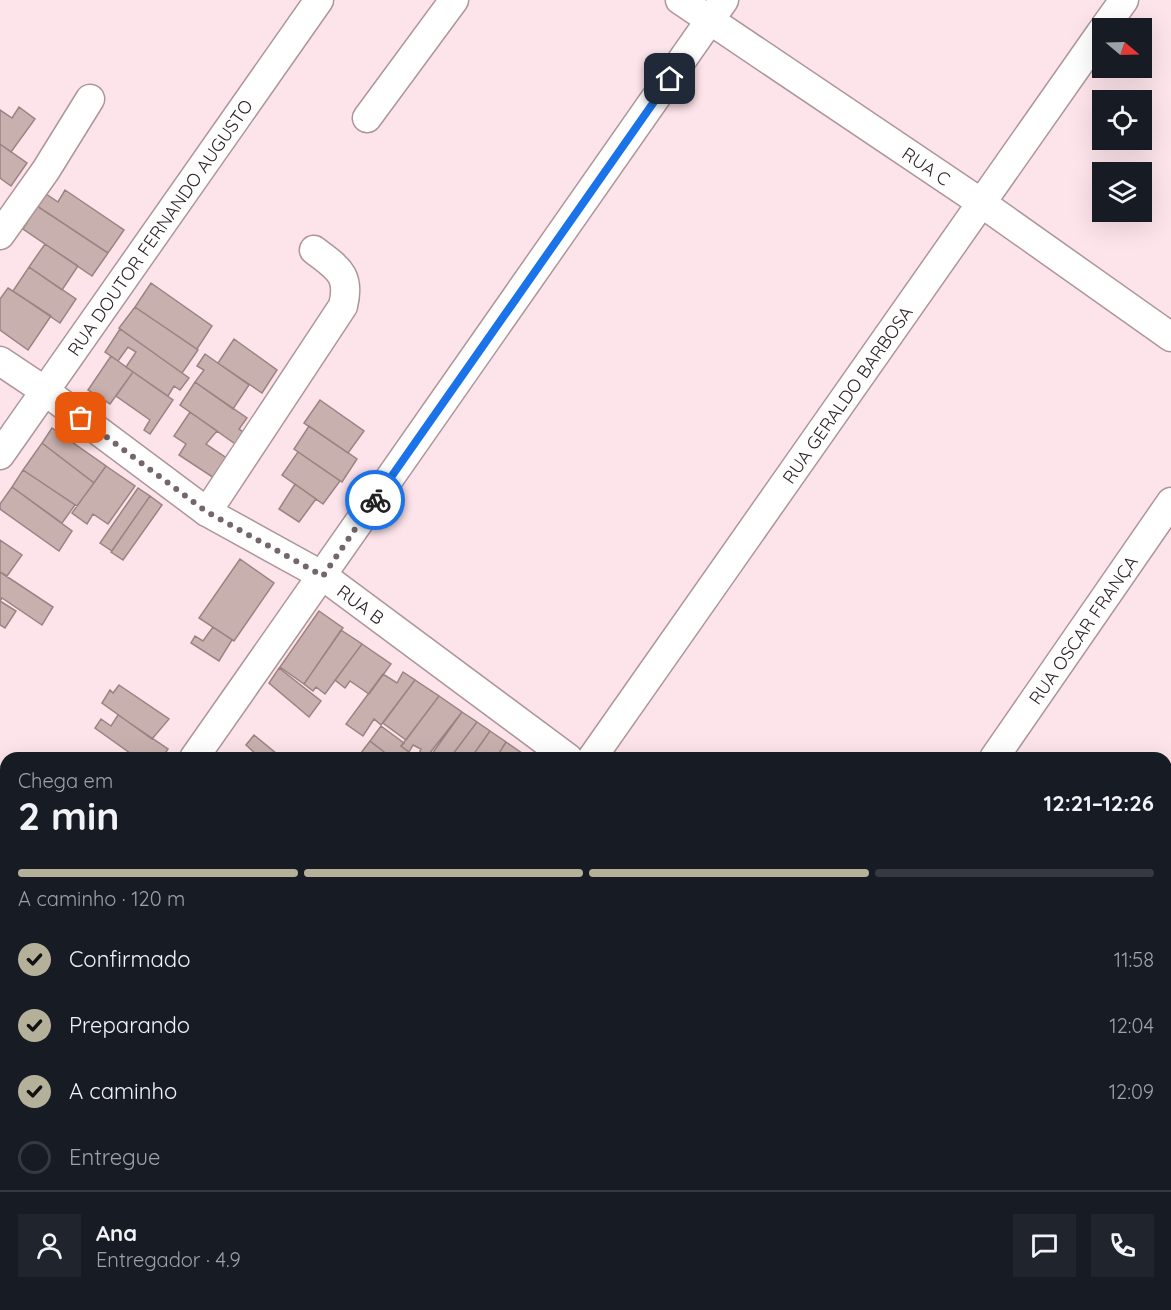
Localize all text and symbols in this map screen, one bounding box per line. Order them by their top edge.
north arrow [1092,18,1152,78]
map controls [1092,18,1152,222]
pin [644,53,695,104]
icon: home [653,62,686,95]
button: locate [1092,90,1152,150]
street label: RUA DOUTOR FERNANDO AUGUSTO [62,95,257,360]
street label: RUA C [898,142,955,190]
button: layers [1092,162,1152,222]
street label: RUA GERALDO BARBOSA [777,301,917,488]
pin [55,392,106,443]
icon: bag [64,401,97,434]
courier [345,470,405,530]
icon: bike [359,484,392,517]
street label: RUA OSCAR FRANÇA [1023,550,1142,709]
street label: RUA B [333,579,389,629]
text: Chega em [18,768,113,793]
text: 12:21–12:26 [1044,789,1154,817]
text: 2 min [18,791,120,840]
text: A caminho · 120 m [18,886,185,911]
icon: check [18,943,51,976]
text: Confirmado [69,945,190,973]
text: 11:58 [1114,947,1154,972]
icon: check [18,1009,51,1042]
text: Preparando [69,1011,190,1039]
text: 12:04 [1109,1013,1154,1038]
icon: check [18,1075,51,1108]
text: A caminho [69,1077,177,1105]
text: 12:09 [1109,1079,1154,1104]
text: Entregue [69,1143,160,1171]
button: person [18,1214,81,1277]
button: chat [1013,1214,1076,1277]
button: phone [1091,1214,1154,1277]
text: Ana [96,1219,137,1247]
text: Entregador · 4.9 [96,1247,241,1272]

